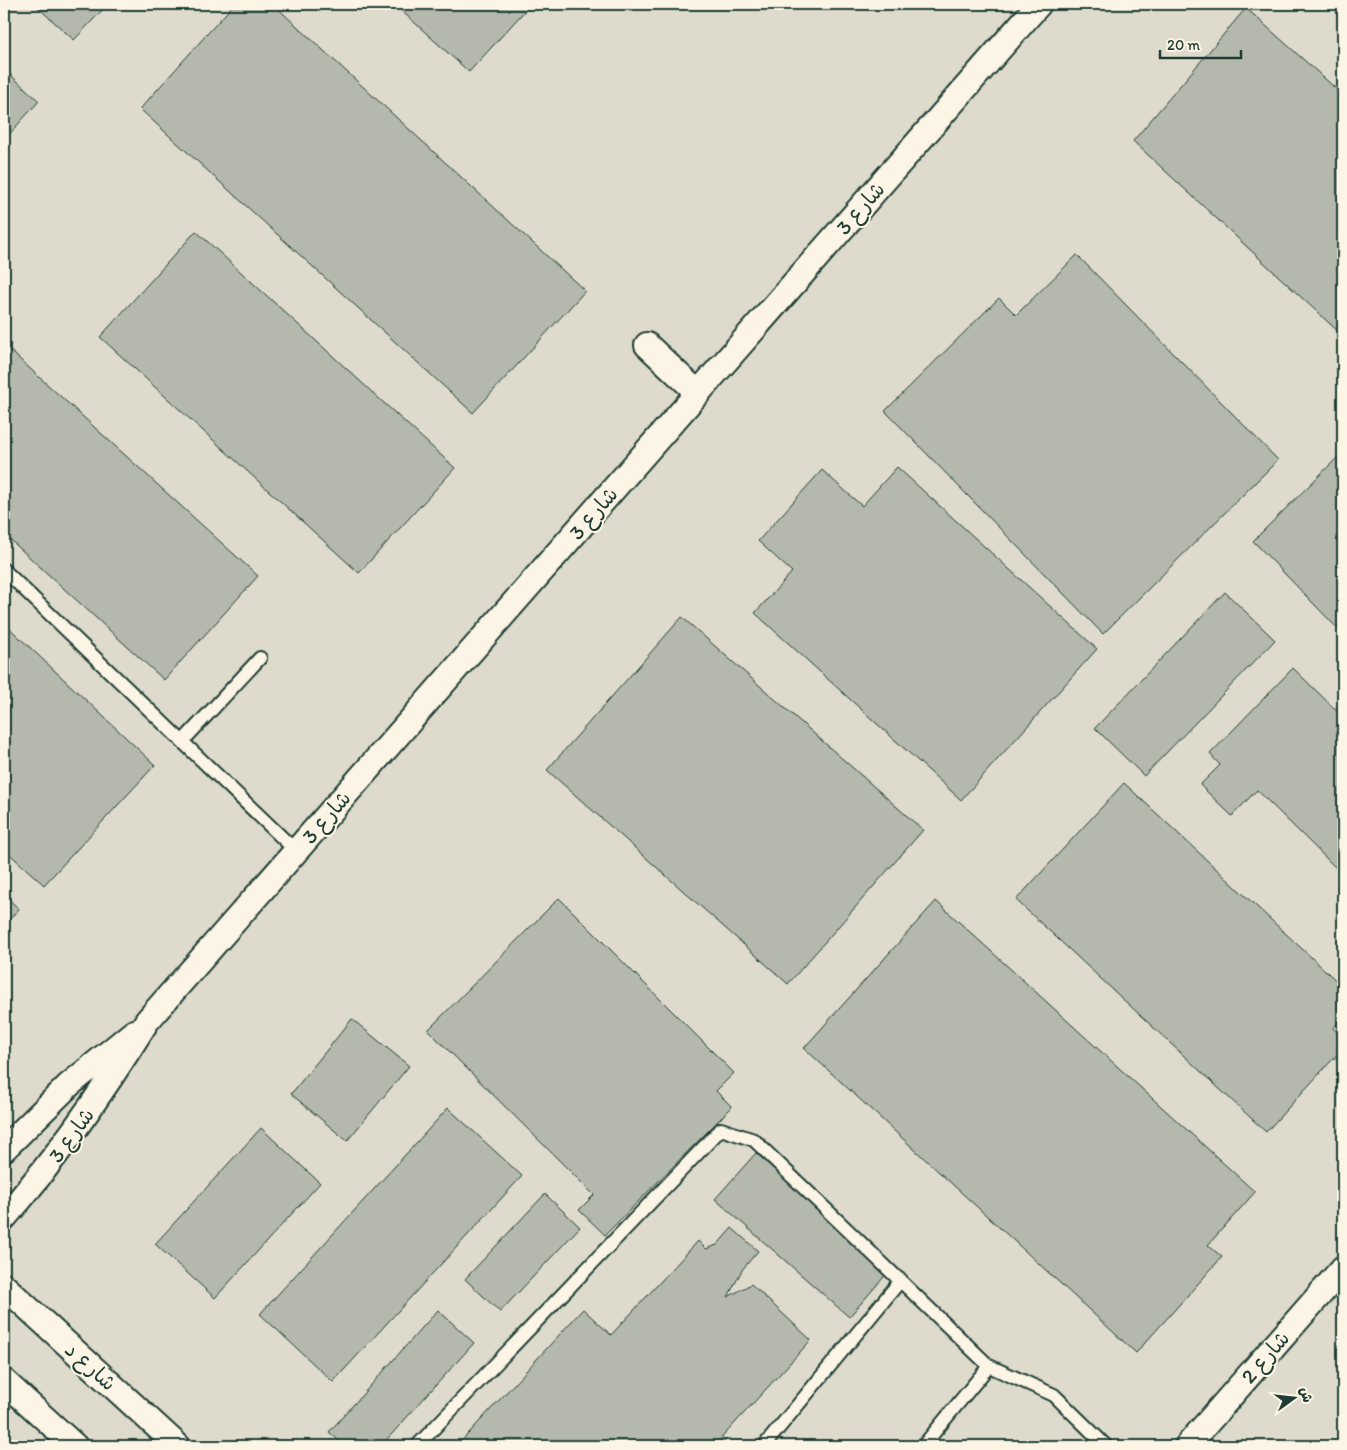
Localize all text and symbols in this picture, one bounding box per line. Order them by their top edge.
scale bar [1160,28,1241,60]
text: 20 m [1167,36,1201,54]
street label: شارع 3 [830,177,892,241]
street label: شارع 3 [563,482,625,546]
street label: شارع 3 [296,786,358,850]
street label: شارع 3 [43,1103,102,1169]
street label: شارع 2 [1235,1326,1297,1390]
street label: شارع د [58,1337,122,1398]
north arrow [1270,1372,1320,1422]
text: ش [1296,1385,1316,1404]

